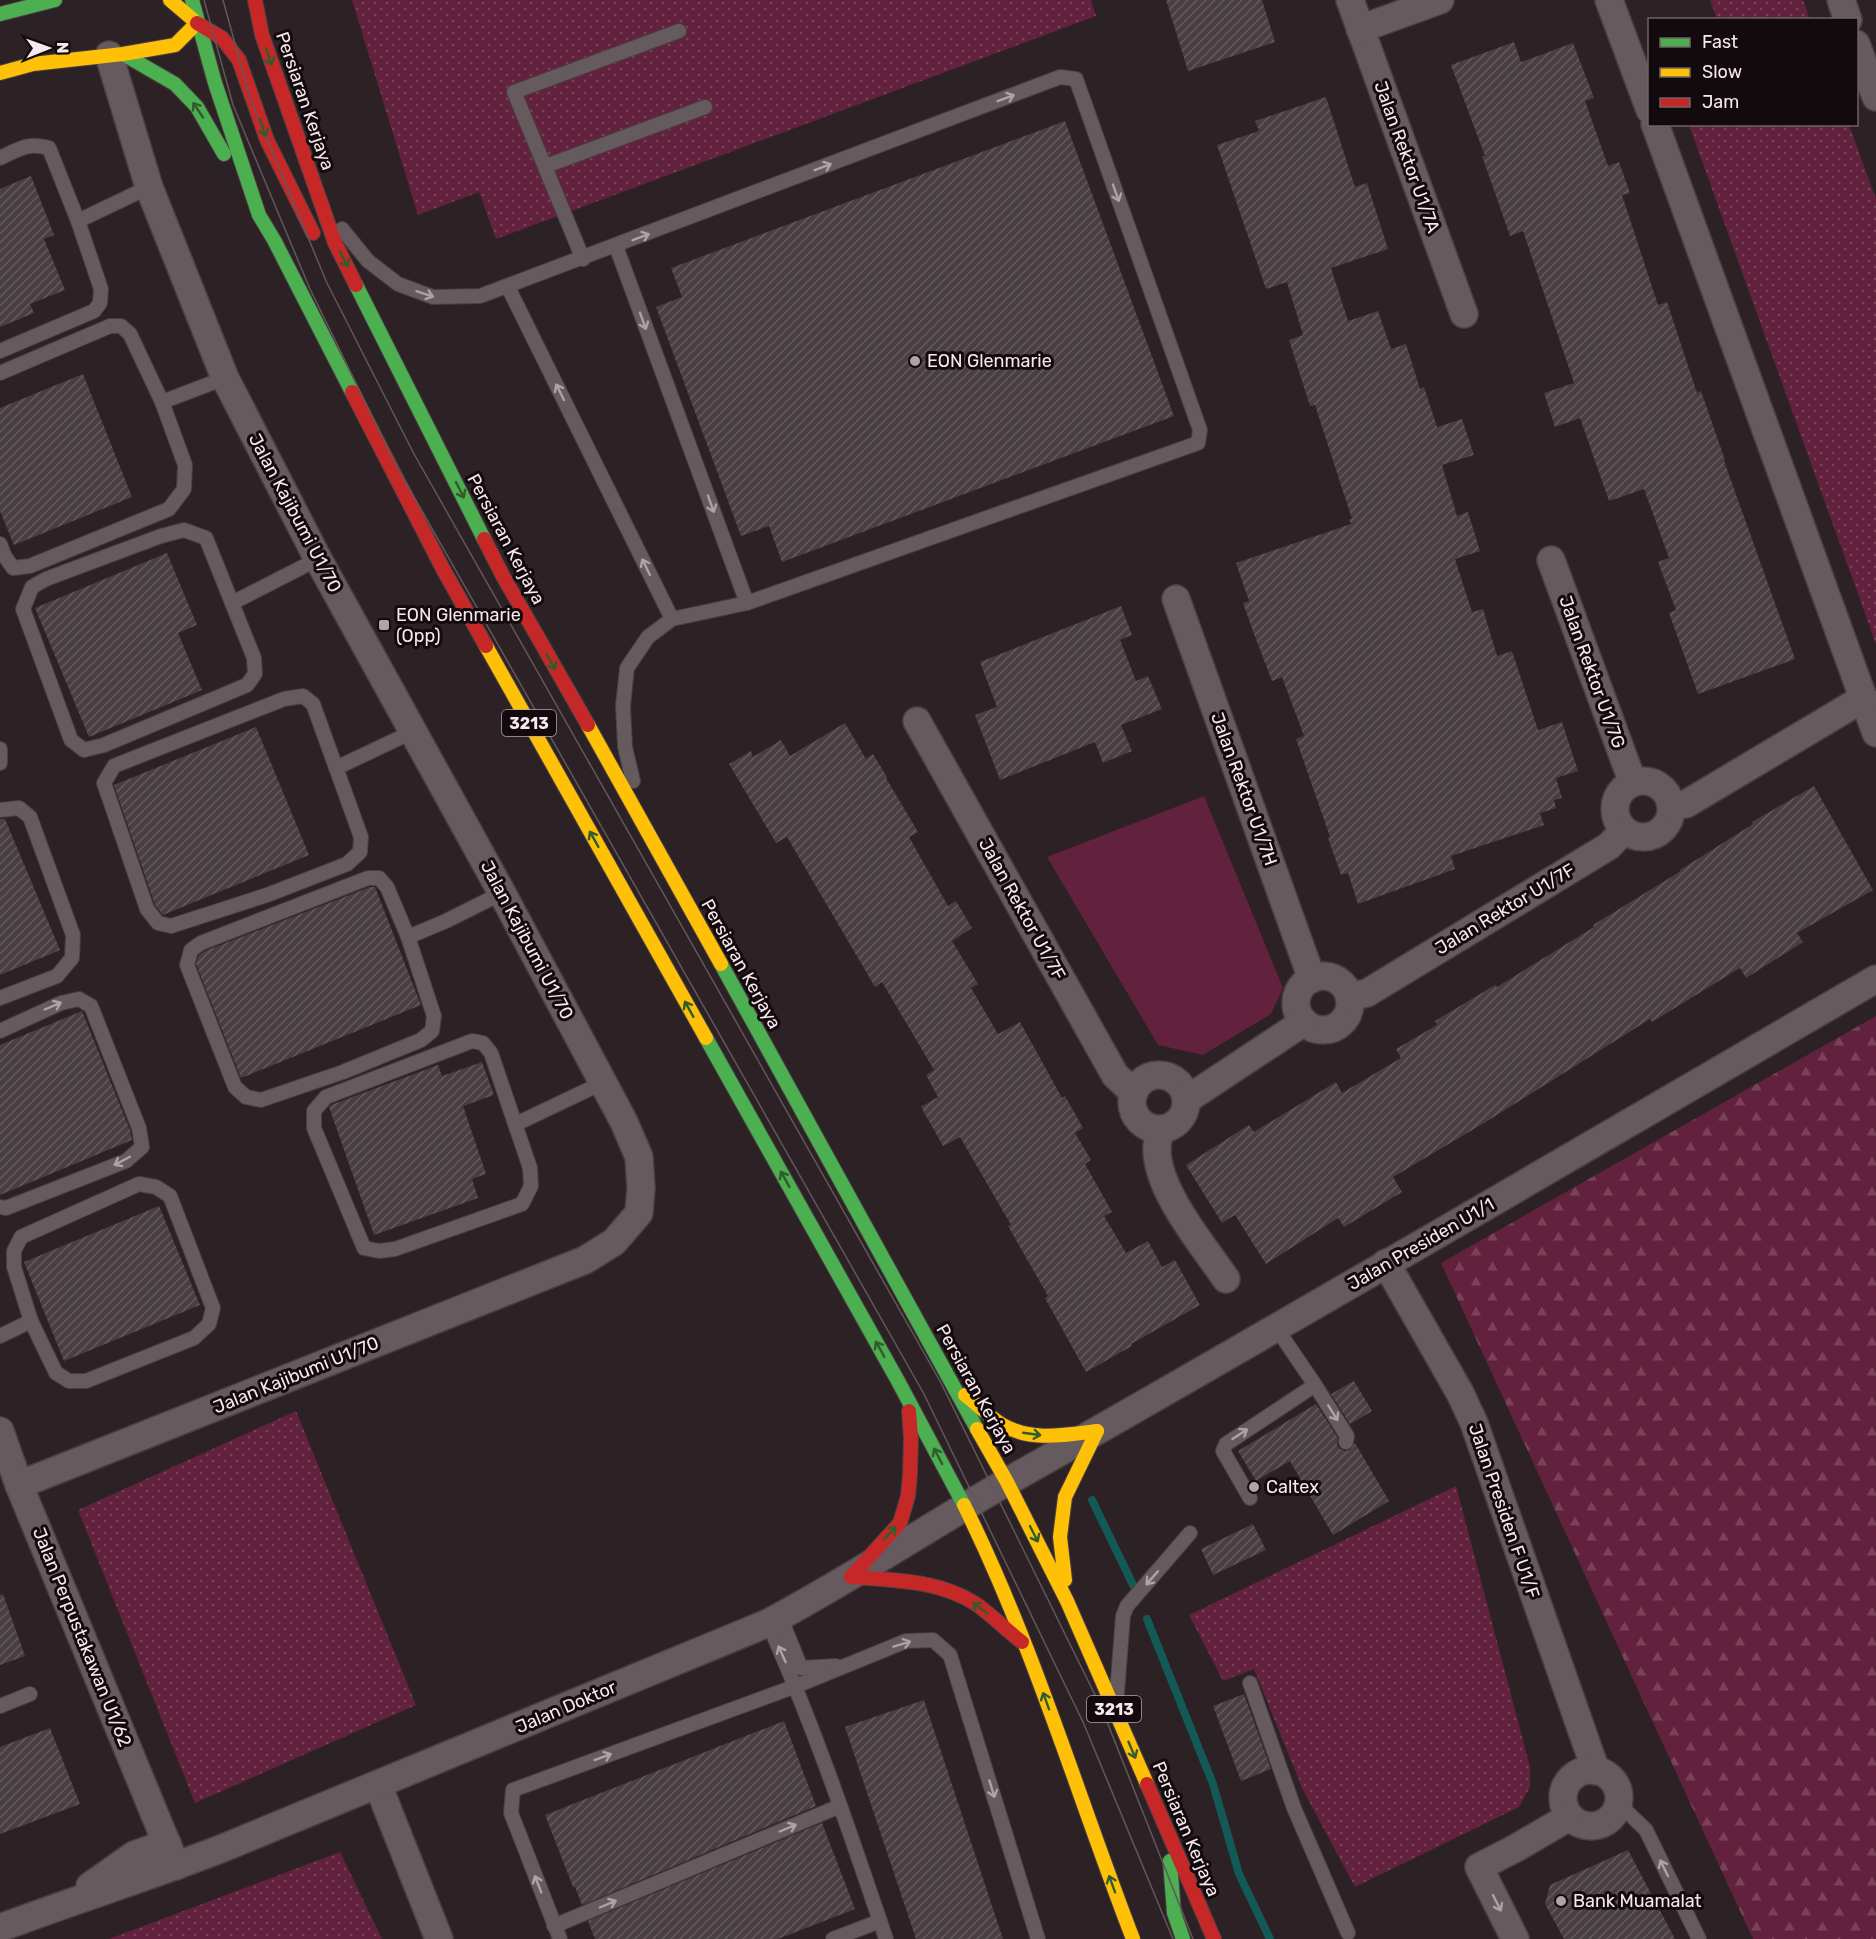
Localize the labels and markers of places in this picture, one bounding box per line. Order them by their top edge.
place label: EON Glenmarie [927,350,1052,372]
marker: EON Glenmarie [908,354,922,368]
place label: EON Glenmarie (Opp) [396,604,521,647]
marker: EON Glenmarie (Opp) [377,618,391,632]
place label: Caltex [1266,1476,1319,1498]
marker: Caltex [1247,1480,1261,1494]
place label: Bank Muamalat [1573,1890,1702,1912]
marker: Bank Muamalat [1554,1894,1568,1908]

